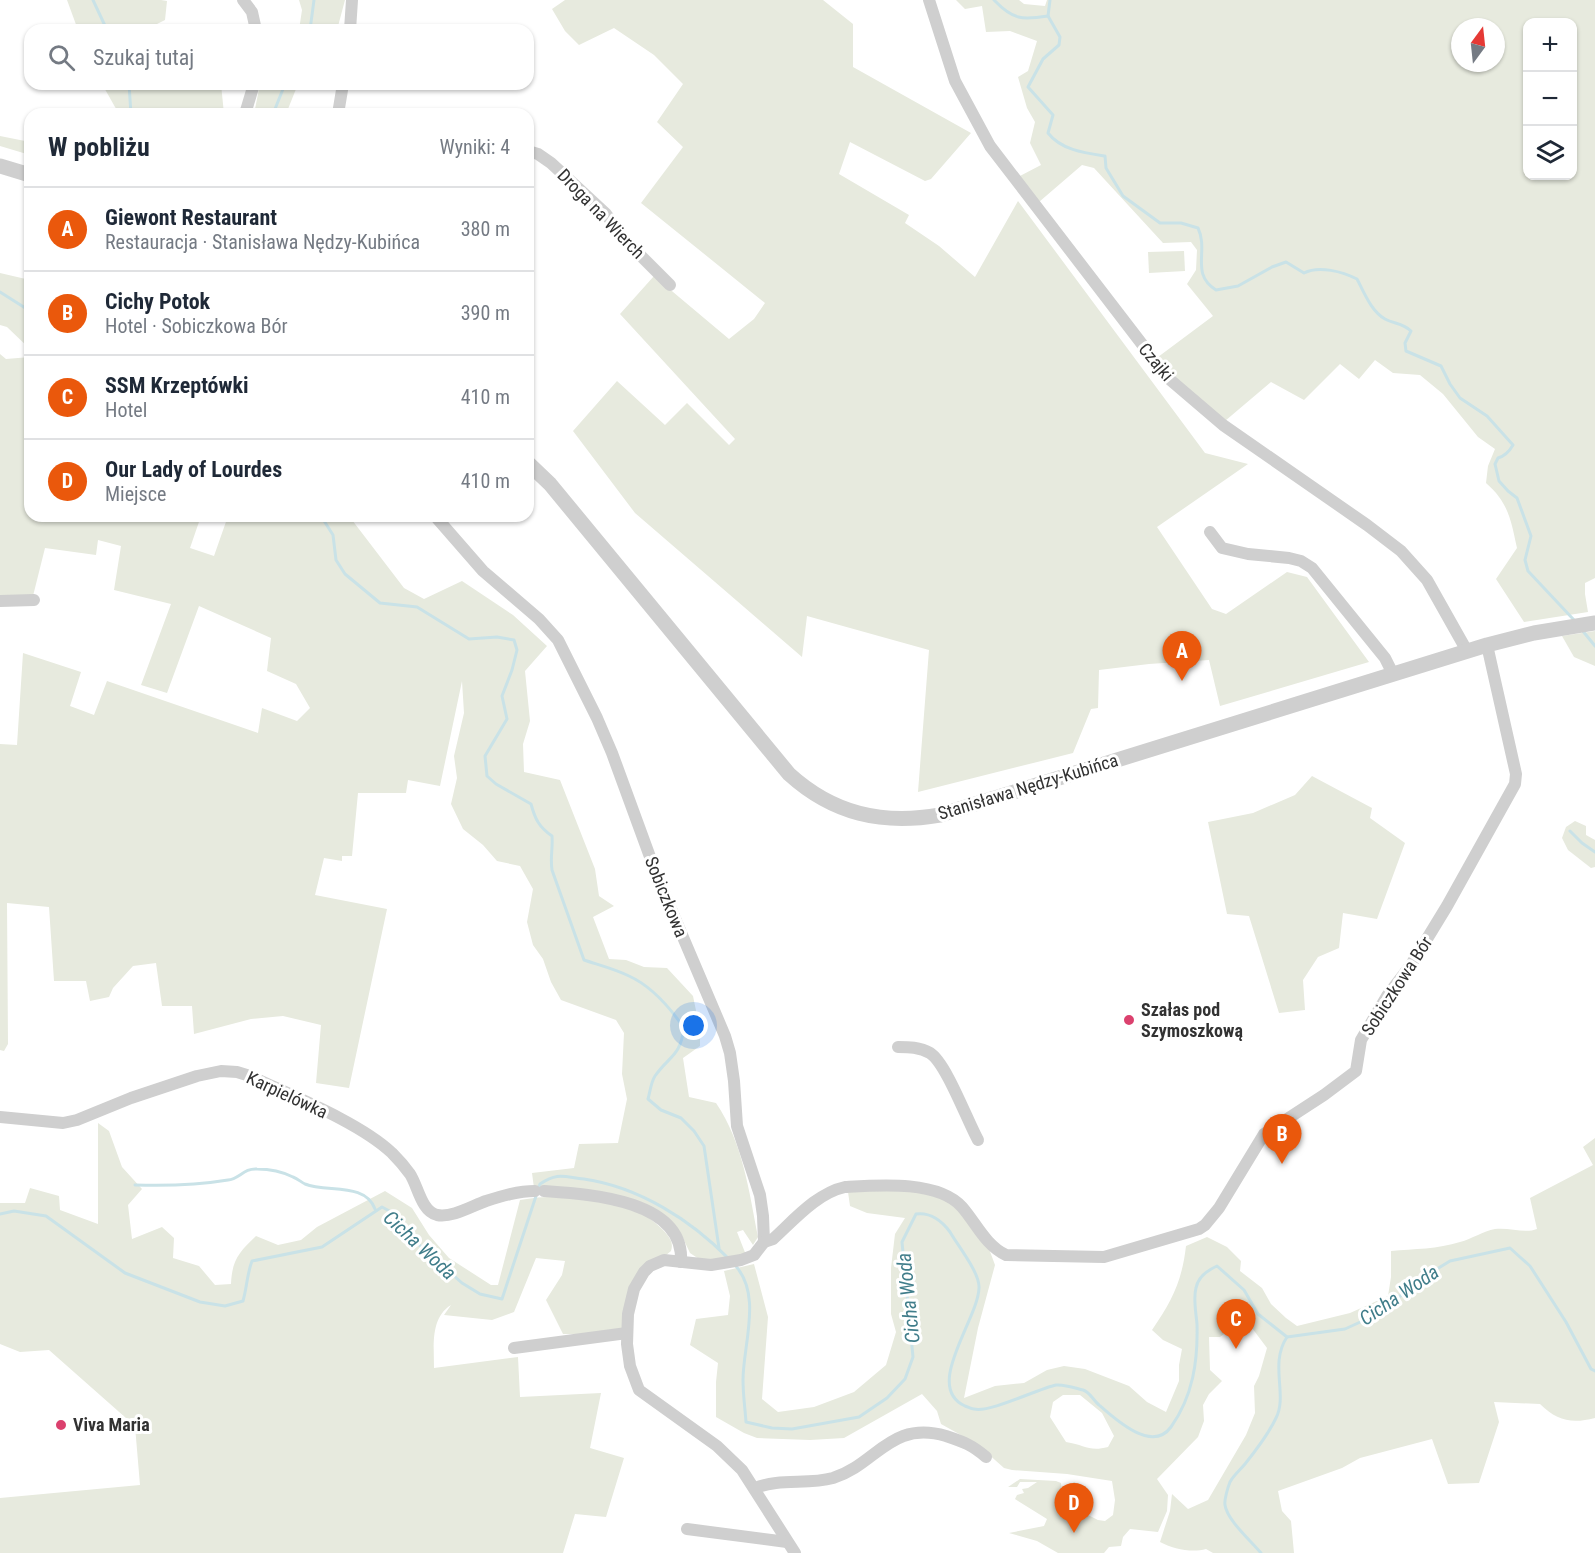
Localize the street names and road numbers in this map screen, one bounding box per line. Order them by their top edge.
street label: Droga na Wierch [553,165,649,263]
street label: Czajki [1135,338,1178,385]
street label: Stanisława Nędzy-Kubińca [935,749,1120,824]
street label: Sobiczkowa [641,853,692,940]
street label: Sobiczkowa Bór [1357,932,1437,1039]
street label: Karpielówka [243,1067,331,1122]

